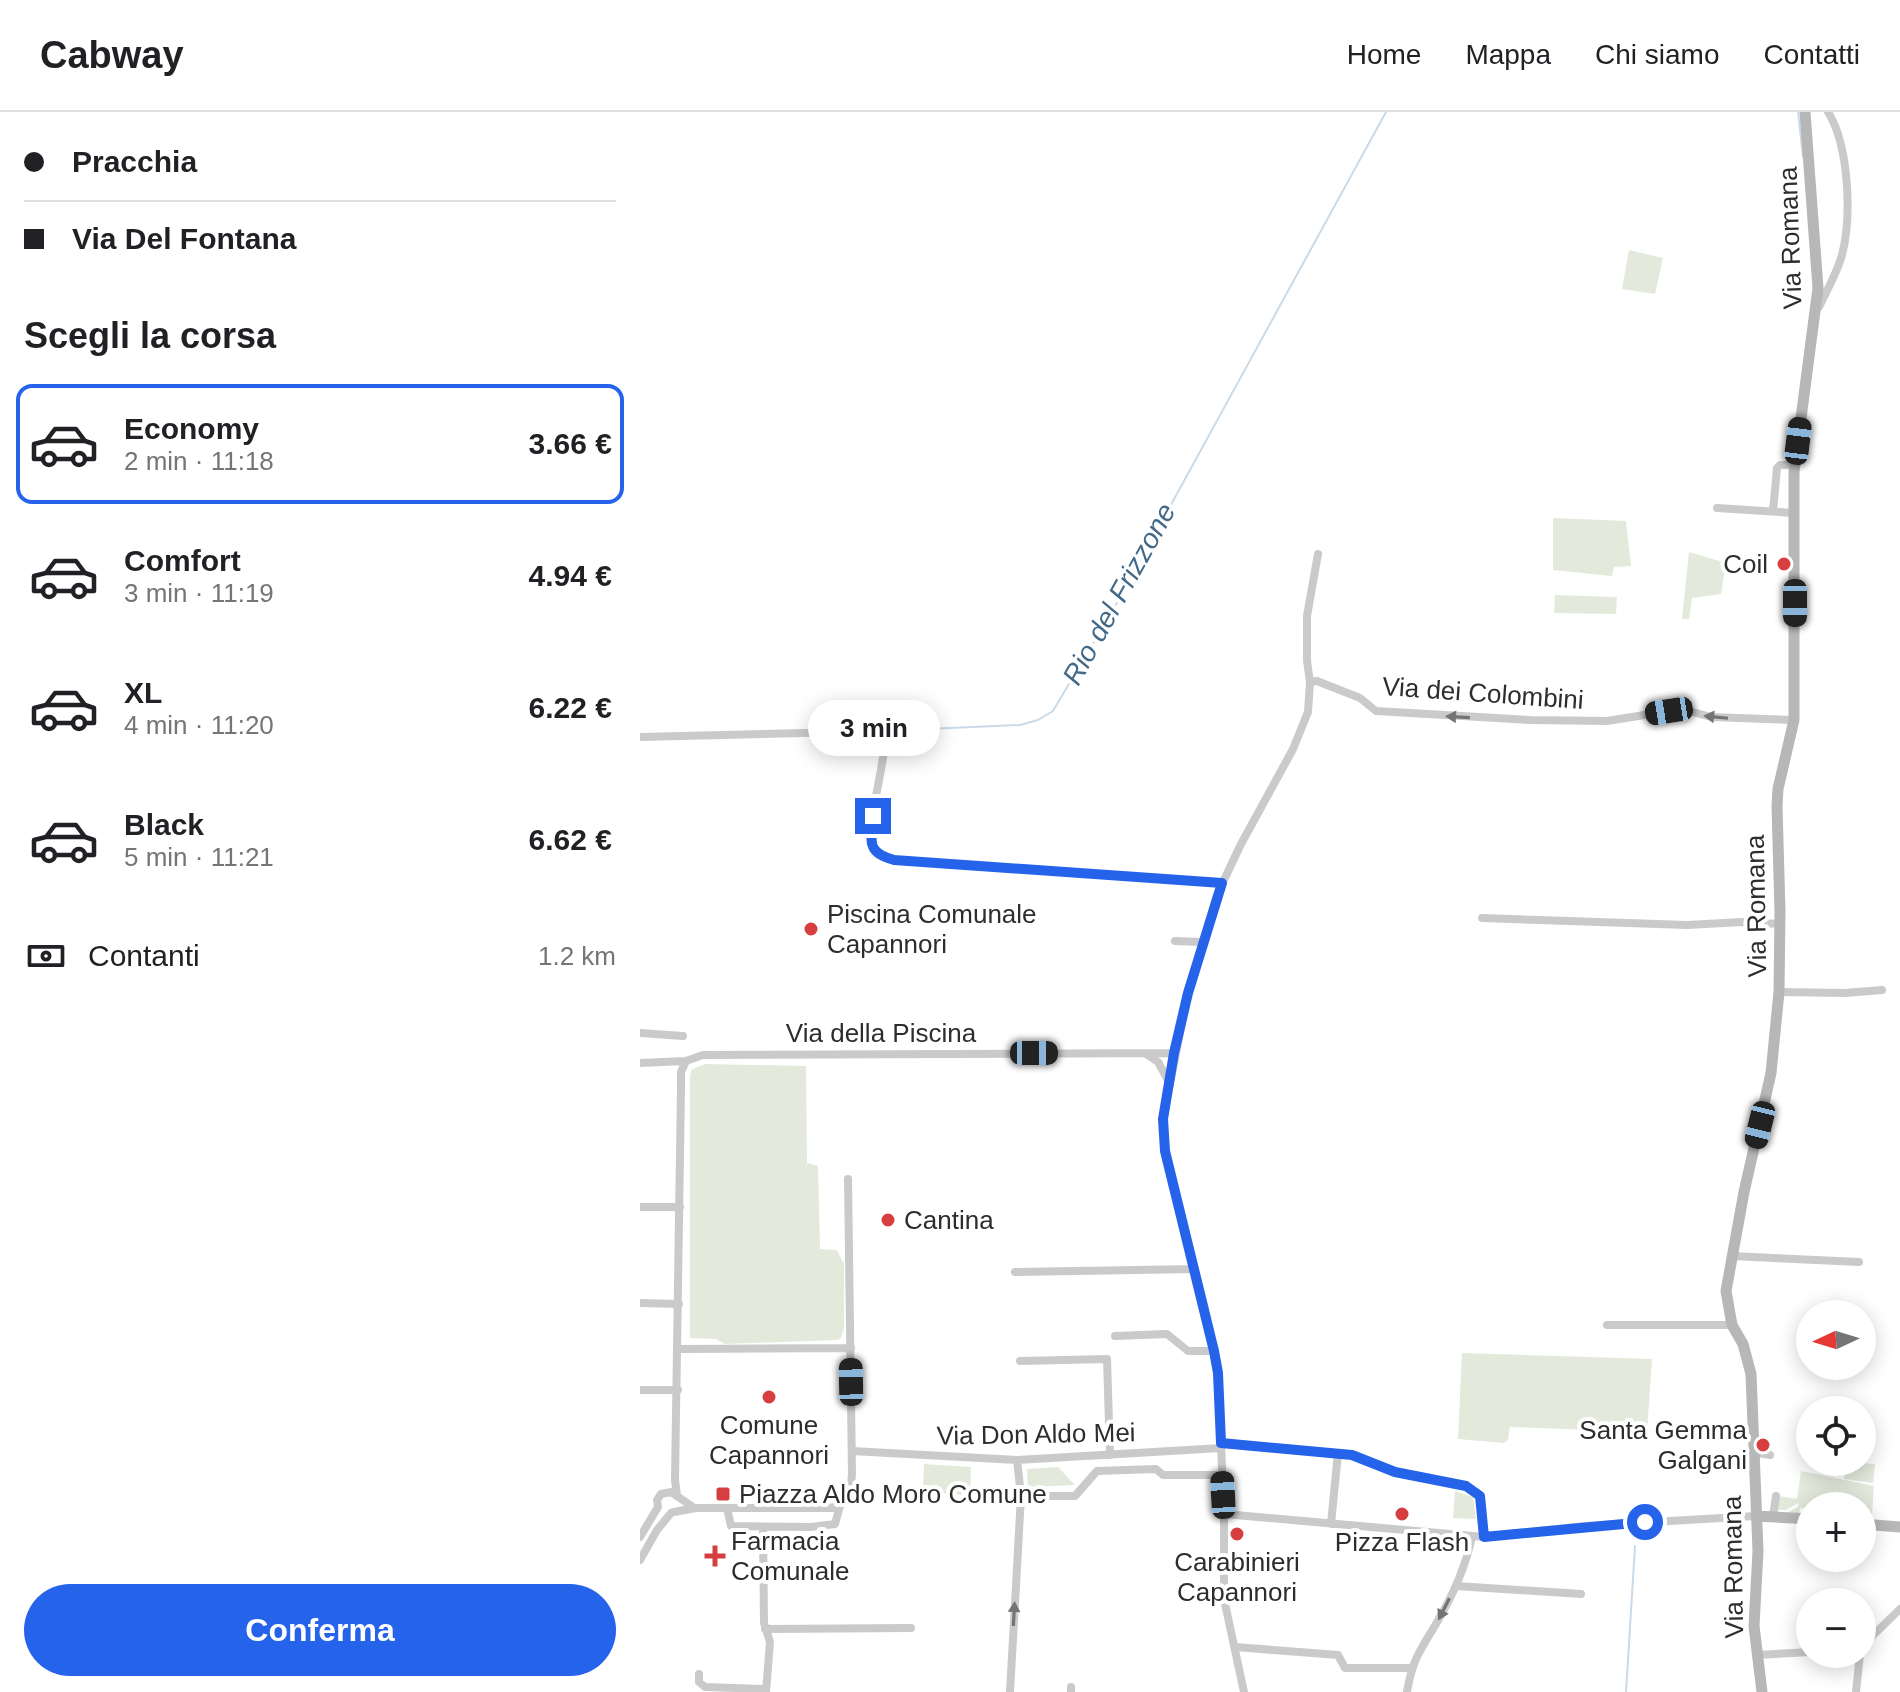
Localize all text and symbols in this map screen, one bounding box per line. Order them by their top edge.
text: Cabway [40,34,184,76]
text: Home [1347,39,1421,70]
text: Mappa [1465,39,1551,70]
text: Chi siamo [1595,39,1720,70]
text: Contatti [1764,39,1860,70]
text: Pracchia [72,145,197,178]
street label: Via Romana [1773,166,1807,310]
text: Via Del Fontana [72,222,297,255]
text: Scegli la corsa [24,315,276,356]
icon: car [28,408,100,480]
text: Economy [124,412,259,445]
car [1783,416,1813,466]
text: 3.66 € [529,427,612,460]
text: 2 min · 11:18 [124,446,274,476]
water label: Rio del Frizzone [1056,498,1182,690]
icon: car [28,540,100,612]
text: Comfort [124,544,241,577]
place label: Coil [1723,549,1768,579]
marker: Coil [1775,555,1793,573]
text: 4.94 € [529,559,612,592]
text: 3 min · 11:19 [124,578,274,608]
car [1783,579,1807,627]
street label: Via dei Colombini [1381,671,1585,715]
icon: car [28,672,100,744]
text: XL [124,676,162,709]
text: 6.22 € [529,691,612,724]
car [1643,695,1695,727]
callout: 3 min [807,700,939,756]
text: 4 min · 11:20 [124,710,274,740]
one-way arrow [1445,710,1470,723]
one-way arrow [1704,710,1729,723]
text: 3 min [840,713,908,743]
route end [855,798,891,834]
icon: car [28,804,100,876]
text: Black [124,808,204,841]
text: 6.62 € [529,823,612,856]
street label: Via Romana [1740,834,1772,978]
text: 5 min · 11:21 [124,842,274,872]
place label: Piscina Comunale Capannori [827,899,1037,959]
marker: Piscina Comunale Capannori [802,920,820,938]
icon: cash [24,934,68,978]
text: Contanti [88,939,200,972]
text: 1.2 km [538,941,616,971]
street label: Via della Piscina [786,1018,977,1048]
car [1010,1041,1058,1065]
car [1743,1099,1777,1151]
place label: Cantina [904,1205,994,1235]
marker: Cantina [879,1211,897,1229]
north arrow [1796,1300,1876,1380]
map controls [1796,1300,1876,1668]
car [839,1358,863,1406]
marker: Comune Capannori [760,1388,778,1406]
button: locate [1796,1396,1876,1476]
place label: Comune Capannori [709,1410,829,1470]
place label: Santa Gemma Galgani [1579,1415,1748,1475]
street label: Via Don Aldo Mei [936,1417,1136,1451]
marker: Santa Gemma Galgani [1754,1436,1772,1454]
car [1210,1470,1236,1520]
place label: Piazza Aldo Moro Comune [739,1479,1047,1509]
marker: Piazza Aldo Moro Comune [714,1485,732,1503]
button: + [1796,1492,1876,1572]
street label: Via Romana [1717,1495,1749,1639]
route start [1627,1504,1663,1540]
marker: Pizza Flash [1393,1505,1411,1523]
marker: Carabinieri Capannori [1228,1525,1246,1543]
place label: Farmacia Comunale [731,1526,850,1586]
place label: Pizza Flash [1335,1527,1469,1557]
marker: Farmacia Comunale [706,1547,724,1565]
place label: Carabinieri Capannori [1174,1547,1300,1607]
button: Conferma [24,1584,616,1676]
button: − [1796,1588,1876,1668]
one-way arrow [1437,1597,1450,1620]
one-way arrow [1008,1601,1021,1626]

